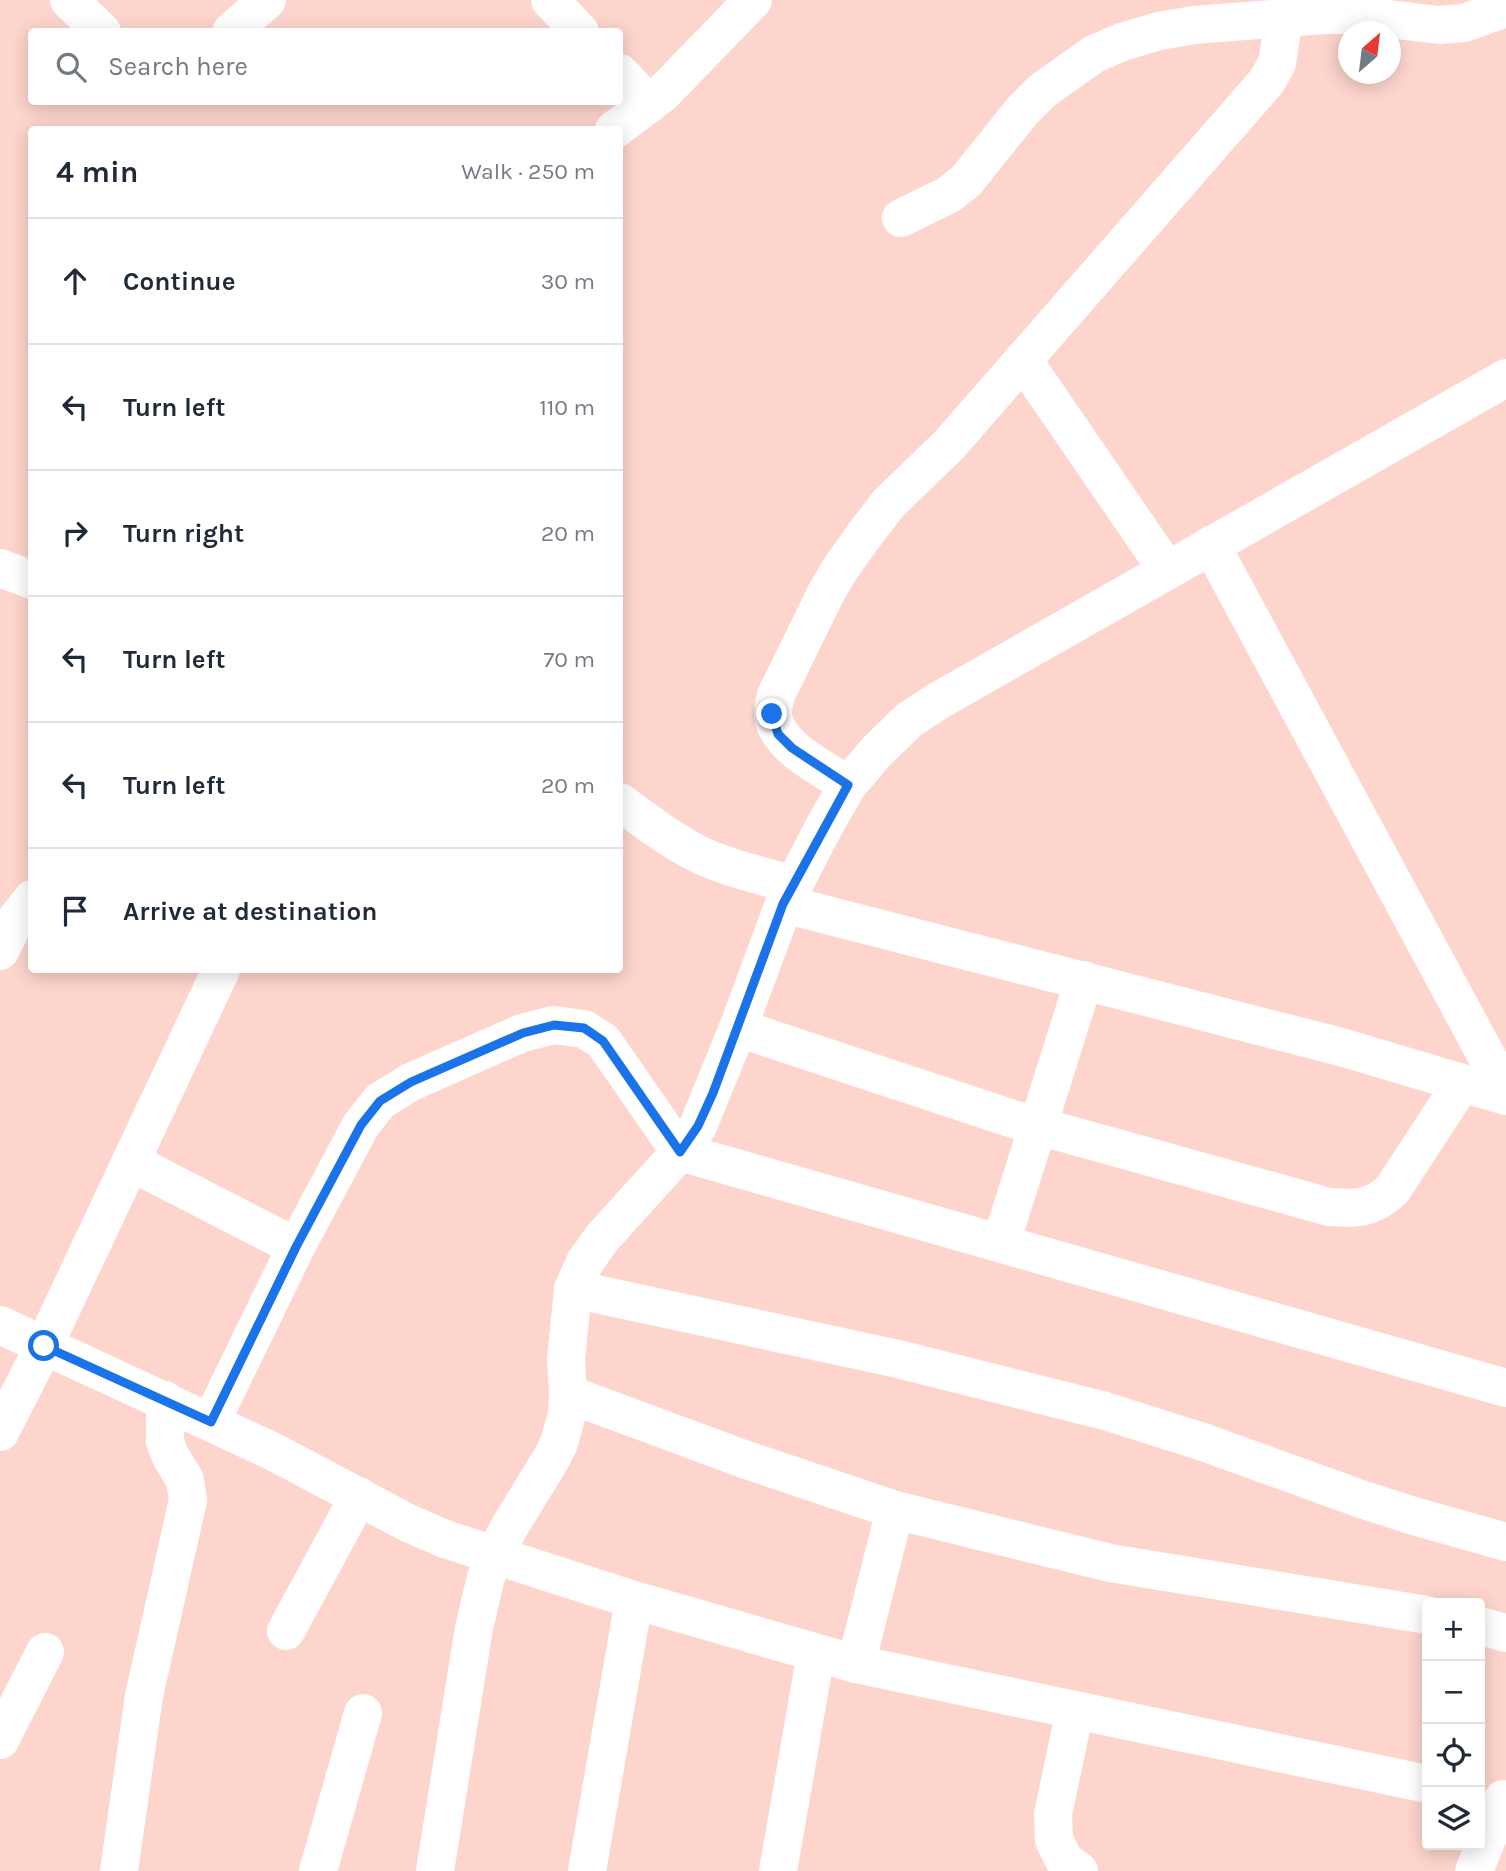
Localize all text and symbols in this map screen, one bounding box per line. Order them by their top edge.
north arrow [1338,21,1401,84]
search box [28,28,623,105]
icon: search [52,48,90,86]
text: Search here [108,51,248,82]
text: 4 min [56,154,138,190]
text: Walk · 250 m [461,158,595,185]
icon: ahead [56,262,94,300]
text: Continue [123,266,235,297]
text: 30 m [541,268,595,295]
icon: left [56,388,94,426]
text: Turn left [123,392,225,423]
text: 110 m [539,394,595,421]
icon: right [56,514,94,552]
text: Turn right [123,518,244,549]
text: 20 m [541,520,595,547]
icon: left [56,640,94,678]
text: Turn left [123,644,225,675]
text: 70 m [544,646,595,673]
route end [756,698,787,729]
icon: left [56,766,94,804]
text: Turn left [123,770,225,801]
text: 20 m [541,772,595,799]
icon: arrive [56,892,94,930]
text: Arrive at destination [123,896,377,927]
route start [28,1330,59,1361]
map controls [1422,1598,1485,1850]
button: + [1422,1598,1485,1661]
button: − [1422,1661,1485,1724]
button: locate [1422,1724,1485,1787]
button: layers [1422,1787,1485,1850]

